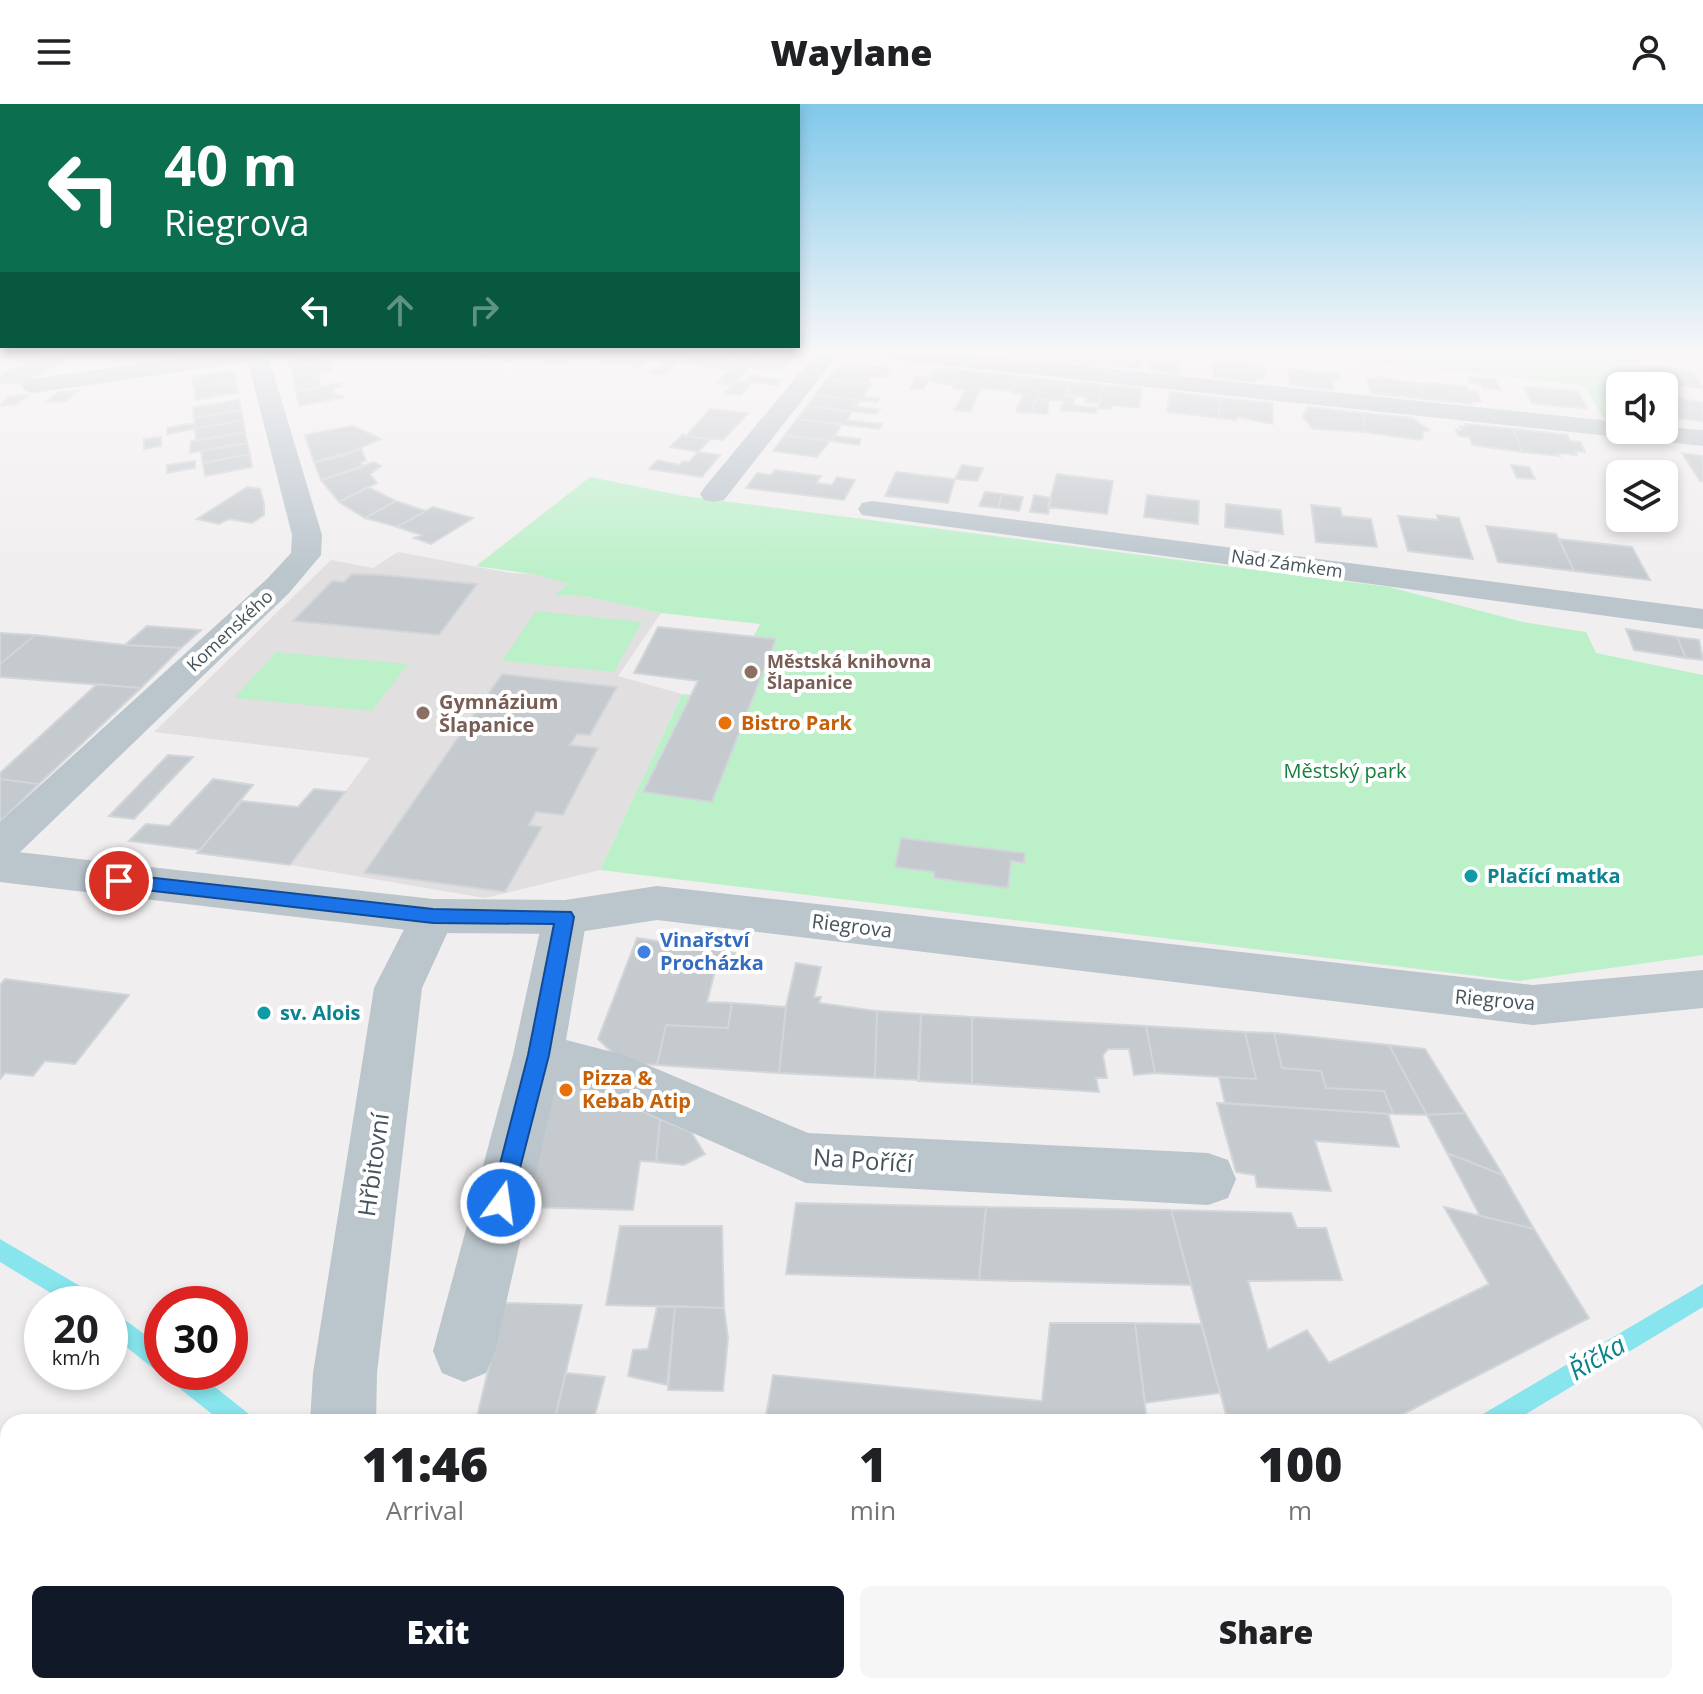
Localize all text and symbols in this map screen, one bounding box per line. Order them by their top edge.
text: Waylane [770,28,933,77]
icon: menu [32,30,76,74]
icon: person [1627,30,1671,74]
text: 40 m [164,126,298,202]
icon: left [32,136,136,240]
text: Riegrova [164,198,309,247]
icon: left [294,288,338,332]
icon: ahead [378,288,422,332]
icon: right [462,288,506,332]
map controls [1606,372,1678,532]
button: sound [1606,372,1678,444]
button: layers [1606,460,1678,532]
street label: Nad Zámkem [1230,543,1344,583]
street label: Komenského [181,584,278,676]
place label: Městská knihovna Šlapanice [767,649,931,694]
marker: Městská knihovna Šlapanice [742,663,760,681]
place label: Gymnázium Šlapanice [439,688,558,738]
marker: Gymnázium Šlapanice [414,704,432,722]
place label: Bistro Park [741,709,853,736]
marker: Bistro Park [716,714,734,732]
park label: Městský park [1283,757,1407,784]
pin [85,847,153,915]
icon: arrive [97,859,141,903]
place label: Plačící matka [1487,862,1621,889]
marker: Plačící matka [1462,867,1480,885]
street label: Riegrova [810,907,894,944]
place label: Vinařství Procházka [660,926,764,976]
marker: Vinařství Procházka [635,943,653,961]
street label: Riegrova [1454,983,1536,1016]
place label: sv. Alois [280,999,361,1026]
marker: sv. Alois [255,1004,273,1022]
place label: Pizza & Kebab Atip [582,1064,691,1114]
marker: Pizza & Kebab Atip [557,1081,575,1099]
street label: Hřbitovní [349,1110,396,1219]
street label: Na Poříčí [812,1140,915,1180]
position arrow [459,1161,543,1245]
speed limit sign: 30 [144,1286,248,1390]
text: 20 [53,1300,99,1355]
water label: Říčka [1561,1326,1632,1388]
text: km/h [52,1344,100,1371]
text: 11:46 [362,1431,488,1496]
text: 1 [859,1431,887,1496]
text: 100 [1258,1431,1342,1496]
text: Arrival [386,1492,464,1528]
text: min [850,1492,896,1528]
text: m [1288,1492,1312,1528]
button: Exit [32,1586,844,1678]
button: Share [860,1586,1672,1678]

